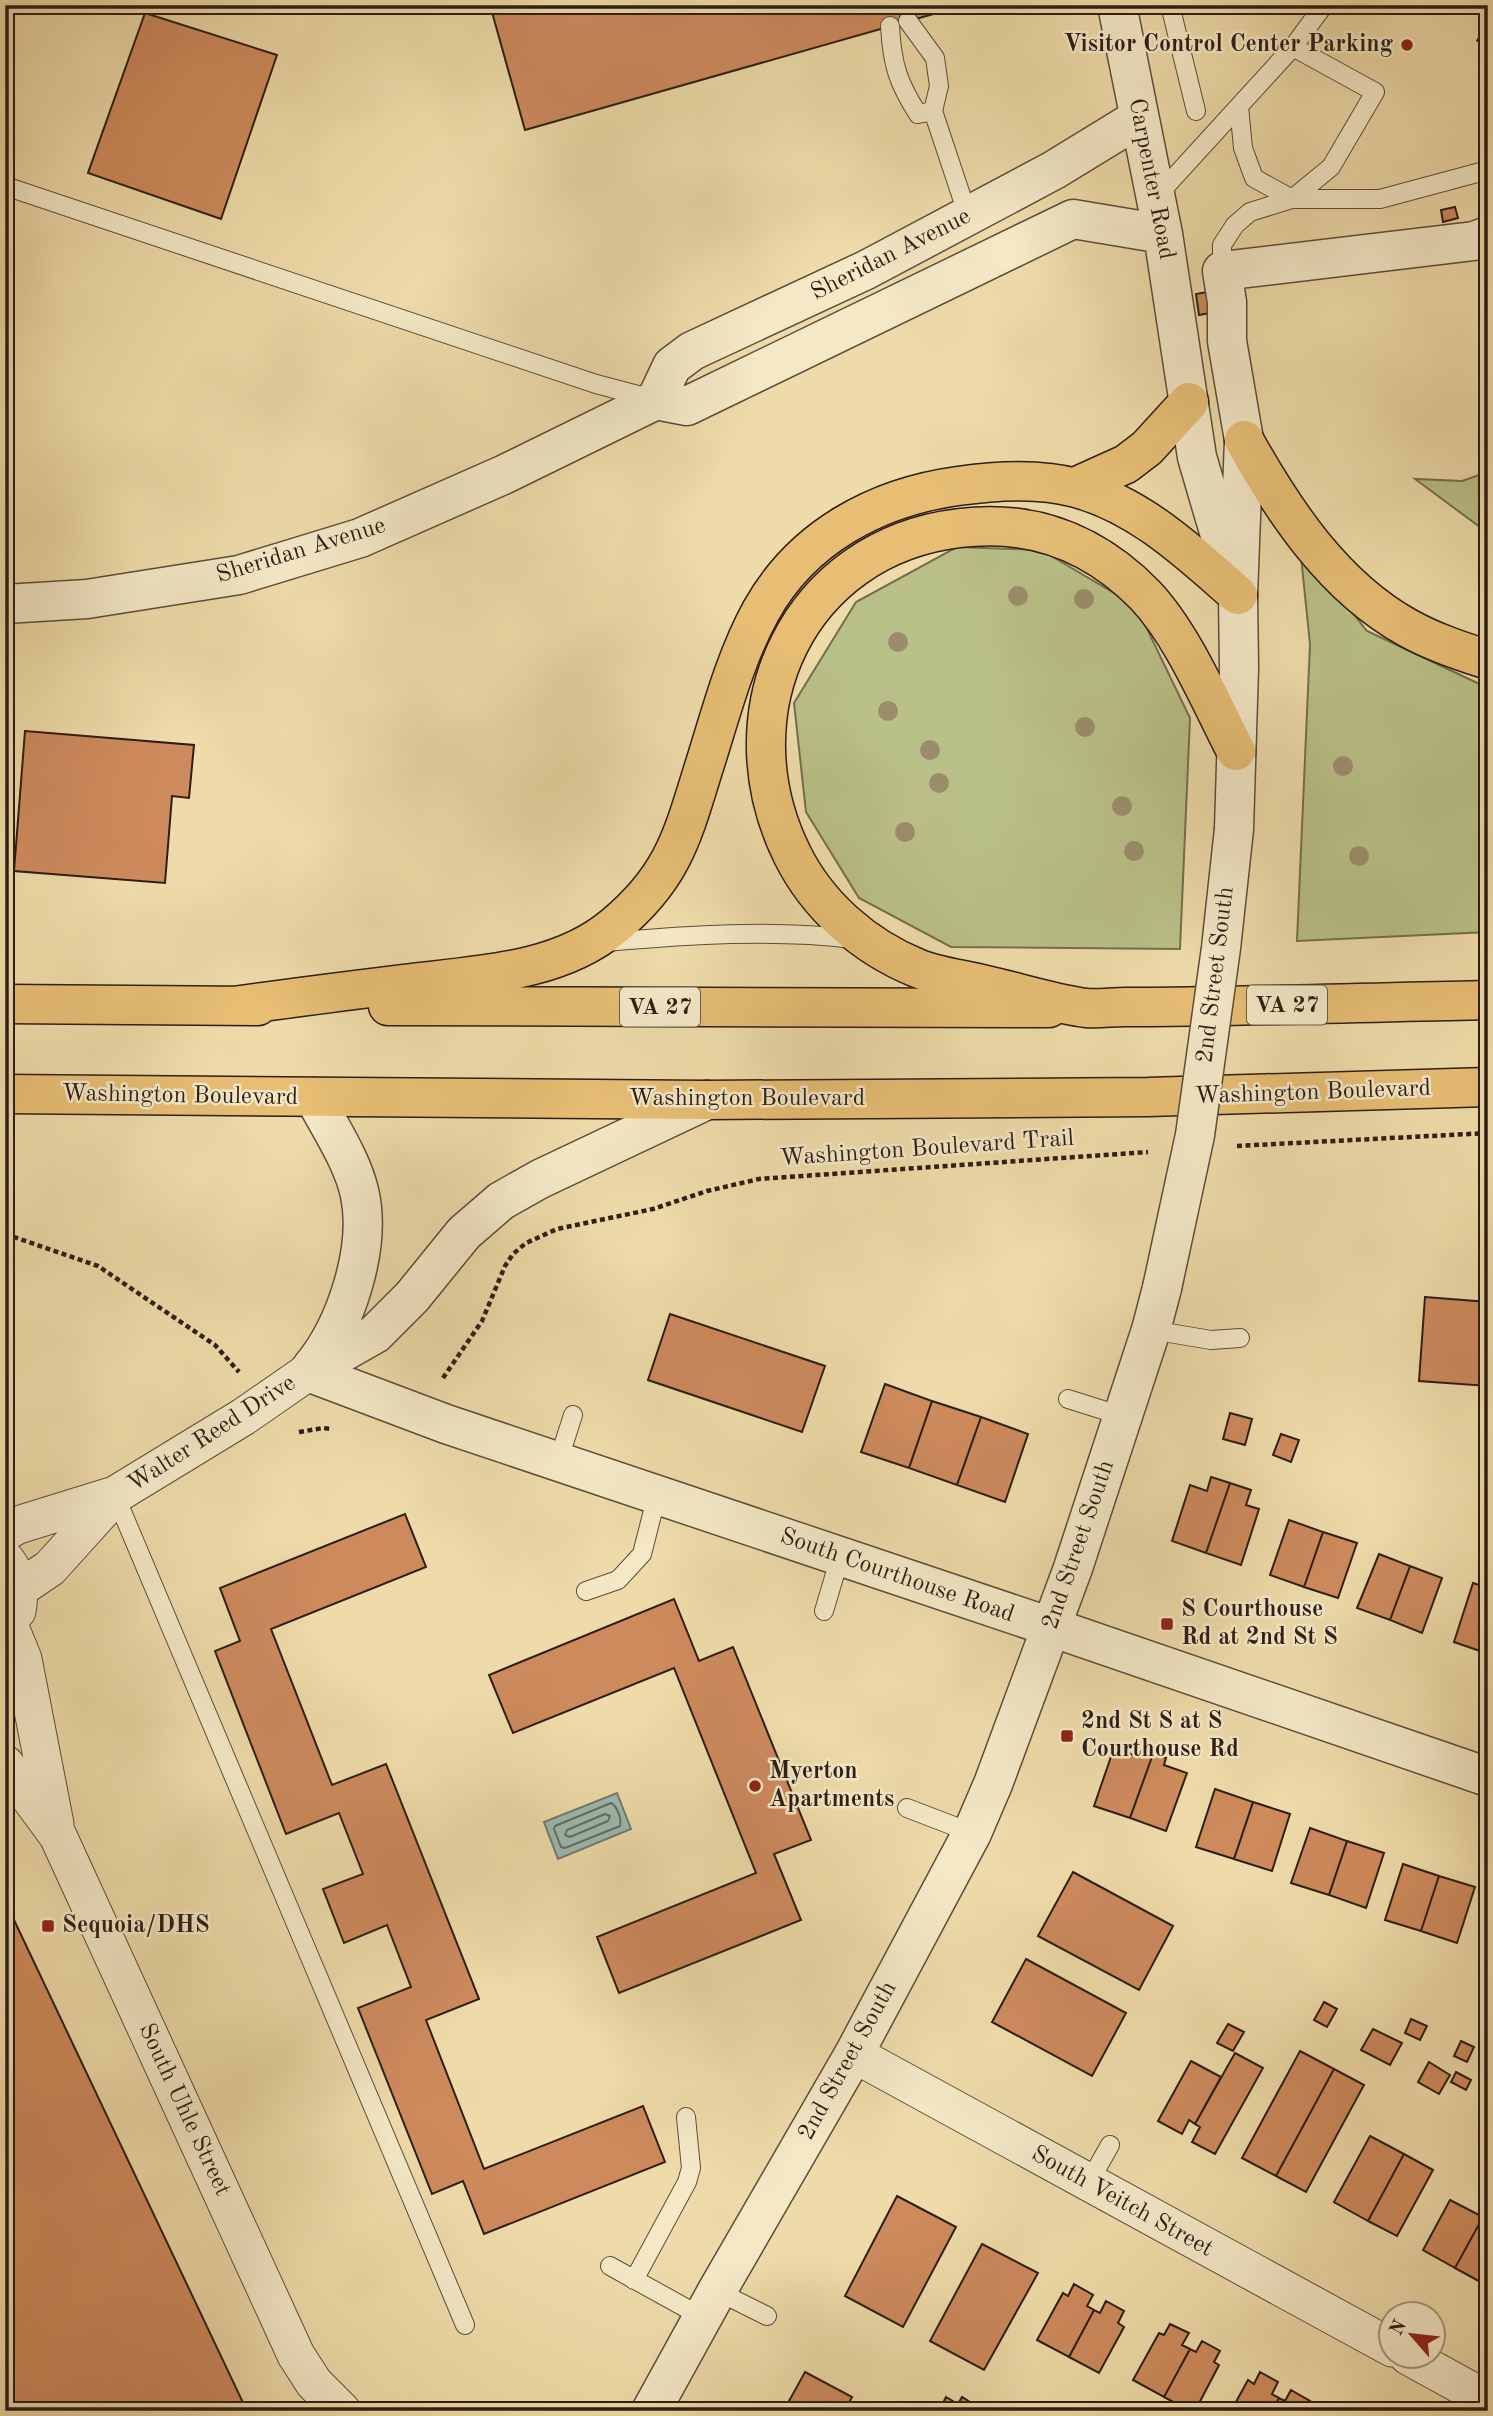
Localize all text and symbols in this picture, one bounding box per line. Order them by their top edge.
place label: Visitor Control Center Parking [1064,33,1394,57]
marker: Visitor Control Center Parking [1399,37,1415,53]
street label: Carpenter Road [1124,96,1178,262]
street label: Sheridan Avenue [807,204,975,306]
street label: Sheridan Avenue [214,514,388,588]
street label: 2nd Street South [1193,885,1239,1065]
road number: VA 27 [1247,986,1327,1024]
road number: VA 27 [620,988,700,1026]
street label: Washington Boulevard [1194,1077,1432,1109]
street label: Washington Boulevard [62,1082,298,1110]
street label: Washington Boulevard [629,1087,865,1111]
street label: Washington Boulevard Trail [779,1127,1075,1171]
street label: Walter Reed Drive [124,1371,300,1497]
street label: 2nd Street South [1039,1457,1119,1633]
street label: South Courthouse Road [777,1525,1017,1627]
place label: S Courthouse Rd at 2nd St S [1181,1598,1338,1650]
marker: S Courthouse Rd at 2nd St S [1159,1616,1175,1632]
place label: 2nd St S at S Courthouse Rd [1081,1710,1239,1762]
marker: 2nd St S at S Courthouse Rd [1059,1728,1075,1744]
place label: Myerton Apartments [769,1760,894,1812]
marker: Myerton Apartments [747,1778,763,1794]
place label: Sequoia/DHS [62,1914,210,1938]
marker: Sequoia/DHS [40,1918,56,1934]
street label: 2nd Street South [794,1978,902,2144]
street label: South Uhle Street [134,2020,234,2200]
street label: South Veitch Street [1027,2142,1217,2262]
north arrow [1378,2300,1448,2370]
text: N [1387,2317,1411,2339]

